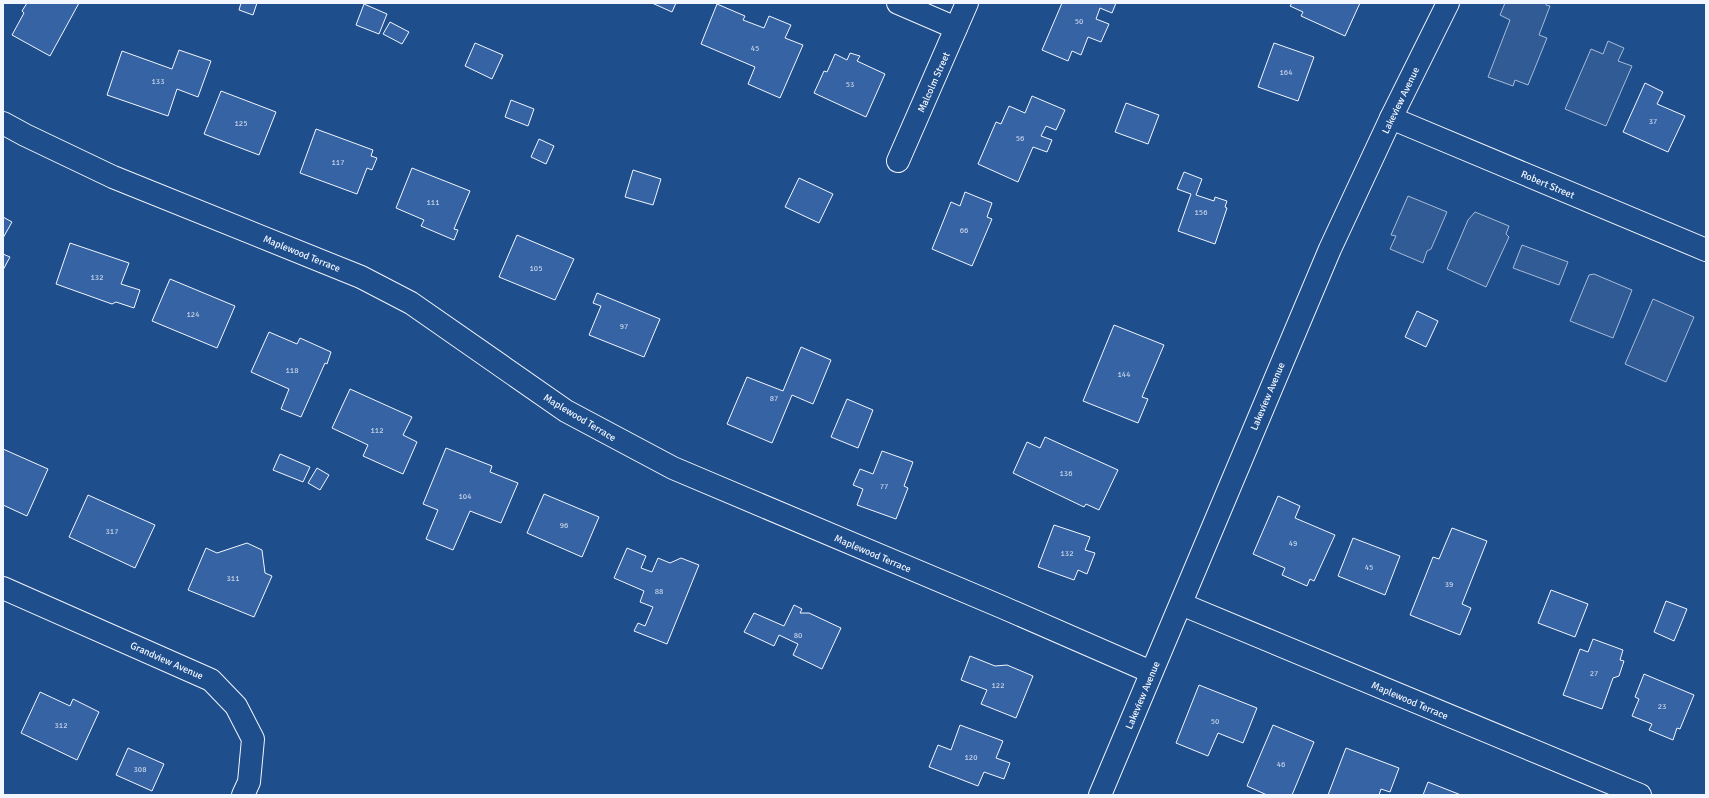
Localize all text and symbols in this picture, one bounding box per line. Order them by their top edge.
house number: 50 [1075,16,1083,26]
house number: 45 [751,43,759,53]
street label: Malcolm Street [915,50,953,115]
street label: Lakeview Avenue [1380,65,1422,136]
house number: 164 [1280,67,1293,77]
house number: 133 [152,76,164,86]
house number: 53 [846,79,854,89]
house number: 37 [1649,116,1657,126]
house number: 125 [235,118,247,128]
house number: 56 [1016,133,1024,143]
house number: 117 [332,157,344,167]
street label: Robert Street [1519,168,1577,202]
house number: 111 [427,197,439,207]
house number: 156 [1195,207,1207,217]
house number: 66 [960,225,968,235]
street label: Maplewood Terrace [261,233,342,275]
house number: 105 [530,263,542,273]
house number: 132 [91,272,103,282]
house number: 124 [187,309,200,319]
house number: 97 [620,321,628,331]
street label: Lakeview Avenue [1248,361,1288,432]
house number: 118 [286,365,298,375]
house number: 144 [1118,369,1131,379]
street label: Maplewood Terrace [541,392,618,444]
house number: 87 [770,393,778,403]
house number: 112 [371,425,383,435]
house number: 136 [1060,468,1072,478]
house number: 77 [880,481,888,491]
house number: 104 [459,491,472,501]
house number: 96 [560,520,568,530]
house number: 317 [106,526,118,536]
street label: Maplewood Terrace [832,532,913,576]
house number: 49 [1289,538,1297,548]
house number: 132 [1061,548,1073,558]
house number: 45 [1365,562,1373,572]
house number: 311 [227,573,239,583]
house number: 39 [1445,579,1453,589]
house number: 88 [655,586,663,596]
house number: 80 [794,630,802,640]
street label: Grandview Avenue [128,639,205,682]
street label: Lakeview Avenue [1123,660,1163,731]
house number: 27 [1590,668,1598,678]
street label: Maplewood Terrace [1369,679,1450,723]
house number: 122 [992,680,1004,690]
house number: 23 [1658,701,1666,711]
house number: 50 [1211,716,1219,726]
house number: 312 [55,720,67,730]
house number: 120 [965,752,977,762]
house number: 46 [1277,759,1285,769]
house number: 308 [134,764,146,774]

